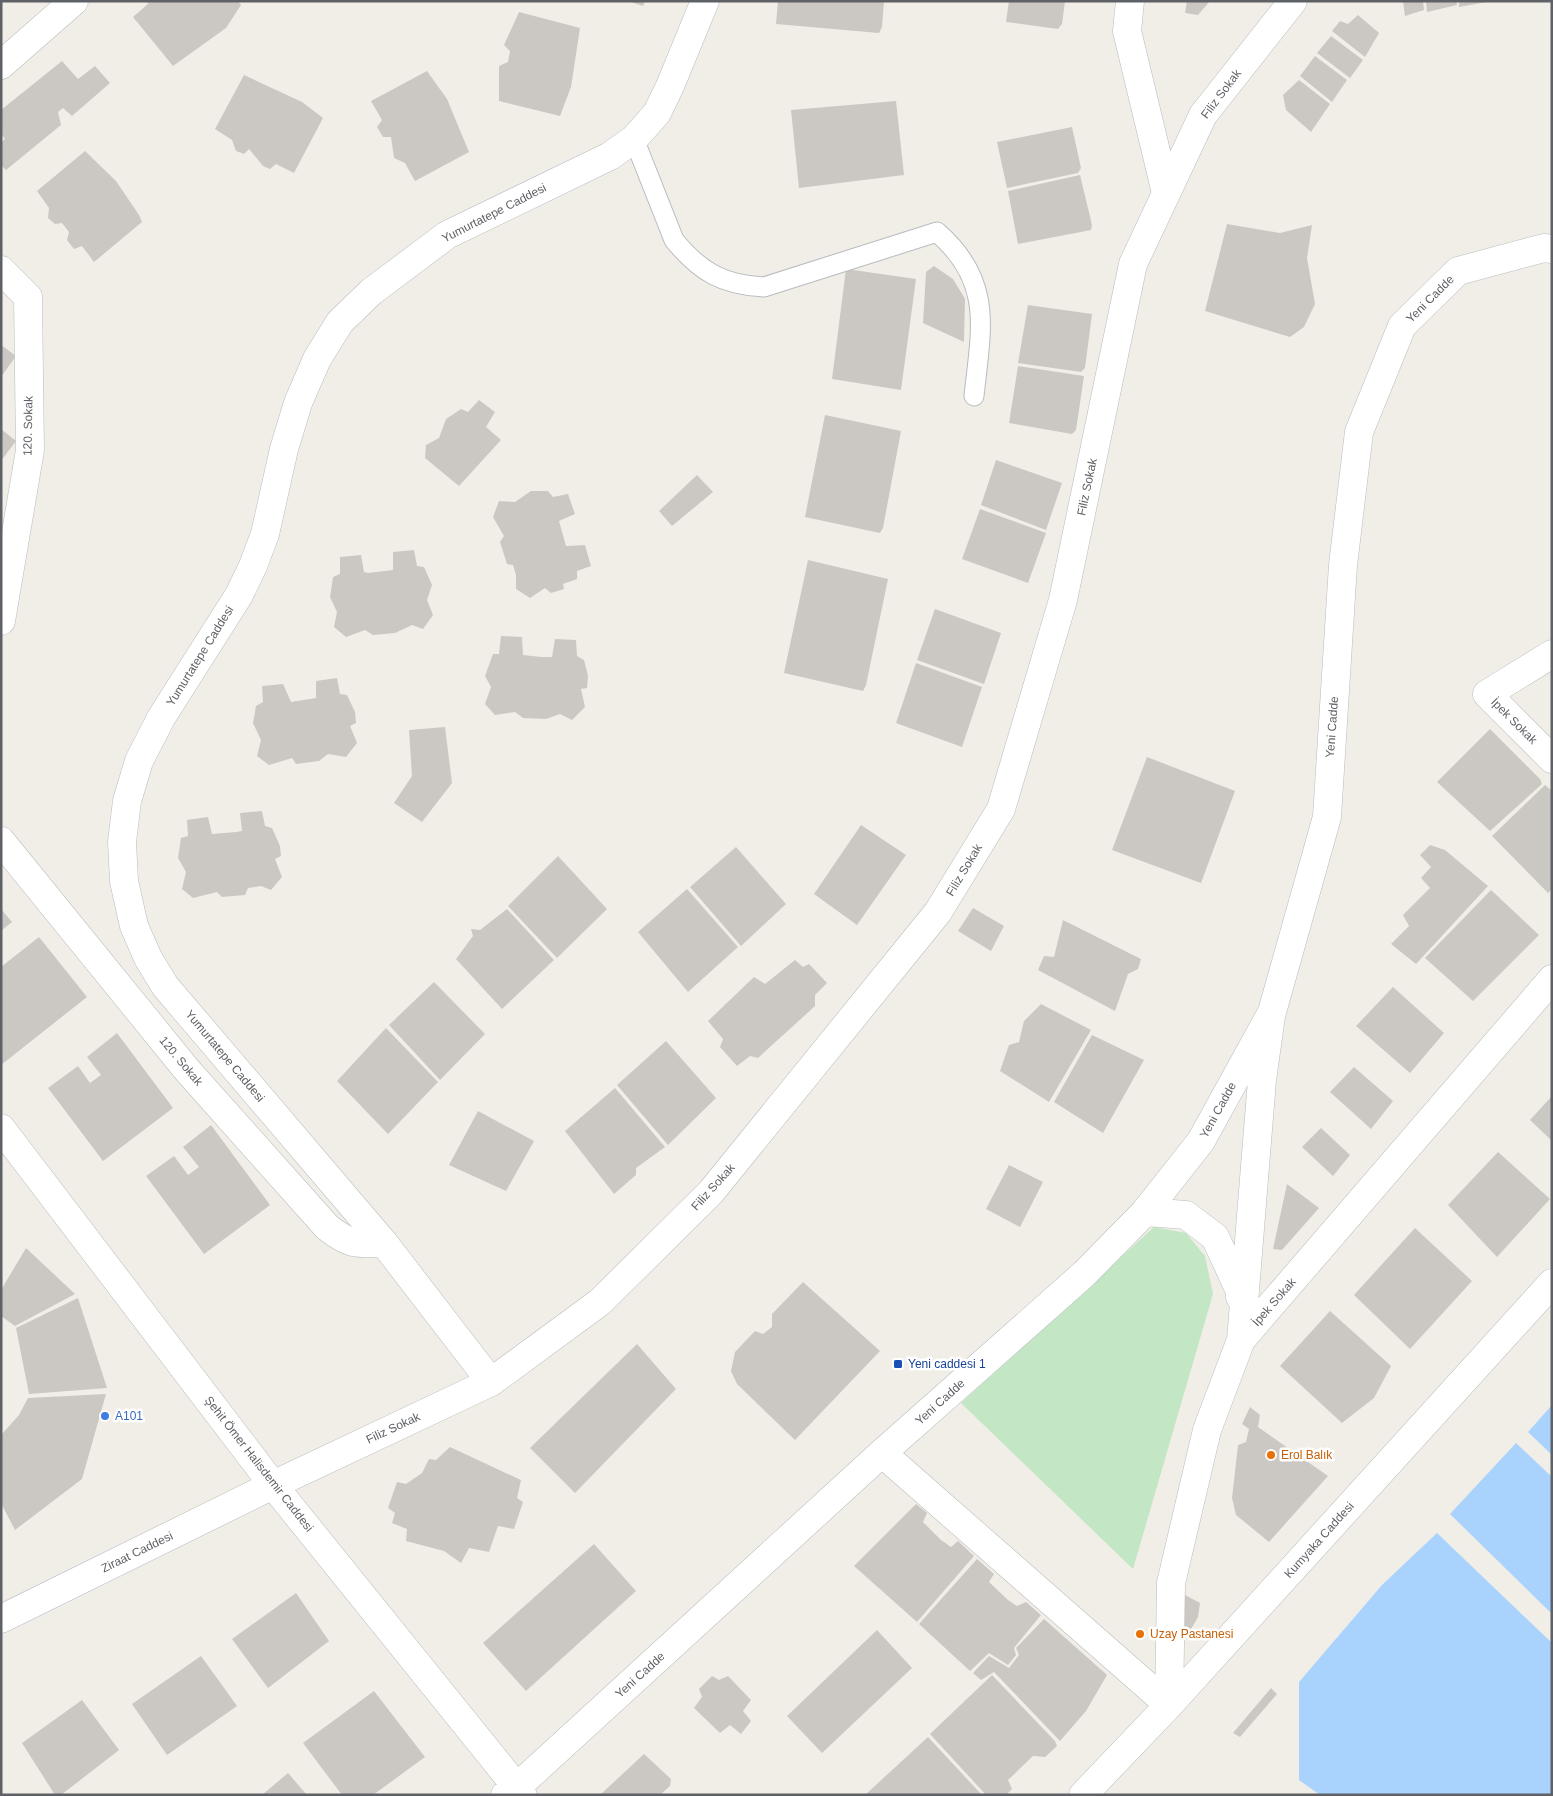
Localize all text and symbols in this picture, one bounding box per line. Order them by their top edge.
street label: Filiz Sokak [1198,66,1245,121]
street label: Yumurtatepe Caddesi [439,181,549,245]
street label: Yeni Cadde [1403,272,1457,326]
street label: 120. Sokak [20,395,36,456]
street label: Filiz Sokak [1074,456,1100,517]
street label: Yumurtatepe Caddesi [163,603,237,709]
street label: Yeni Cadde [1323,695,1341,758]
street label: İpek Sokak [1488,695,1541,748]
street label: Filiz Sokak [943,841,985,898]
street label: Yumurtatepe Caddesi [183,1007,267,1105]
street label: 120. Sokak [156,1034,206,1089]
street label: Yeni Cadde [1197,1079,1239,1140]
street label: Filiz Sokak [688,1160,738,1213]
street label: İpek Sokak [1249,1274,1299,1329]
place label: Yeni caddesi 1 [908,1357,986,1371]
marker: Yeni caddesi 1 [892,1358,904,1370]
street label: Yeni Cadde [912,1376,968,1428]
street label: Şehit Ömer Halisdemir Caddesi [202,1393,316,1535]
place label: A101 [115,1409,143,1423]
street label: Filiz Sokak [364,1409,423,1447]
marker: A101 [99,1410,111,1422]
place label: Erol Balık [1281,1448,1333,1462]
marker: Erol Balık [1265,1449,1277,1461]
street label: Kumyaka Caddesi [1281,1499,1357,1581]
street label: Ziraat Caddesi [99,1529,175,1575]
place label: Uzay Pastanesi [1150,1627,1233,1641]
marker: Uzay Pastanesi [1134,1628,1146,1640]
street label: Yeni Cadde [612,1649,668,1701]

